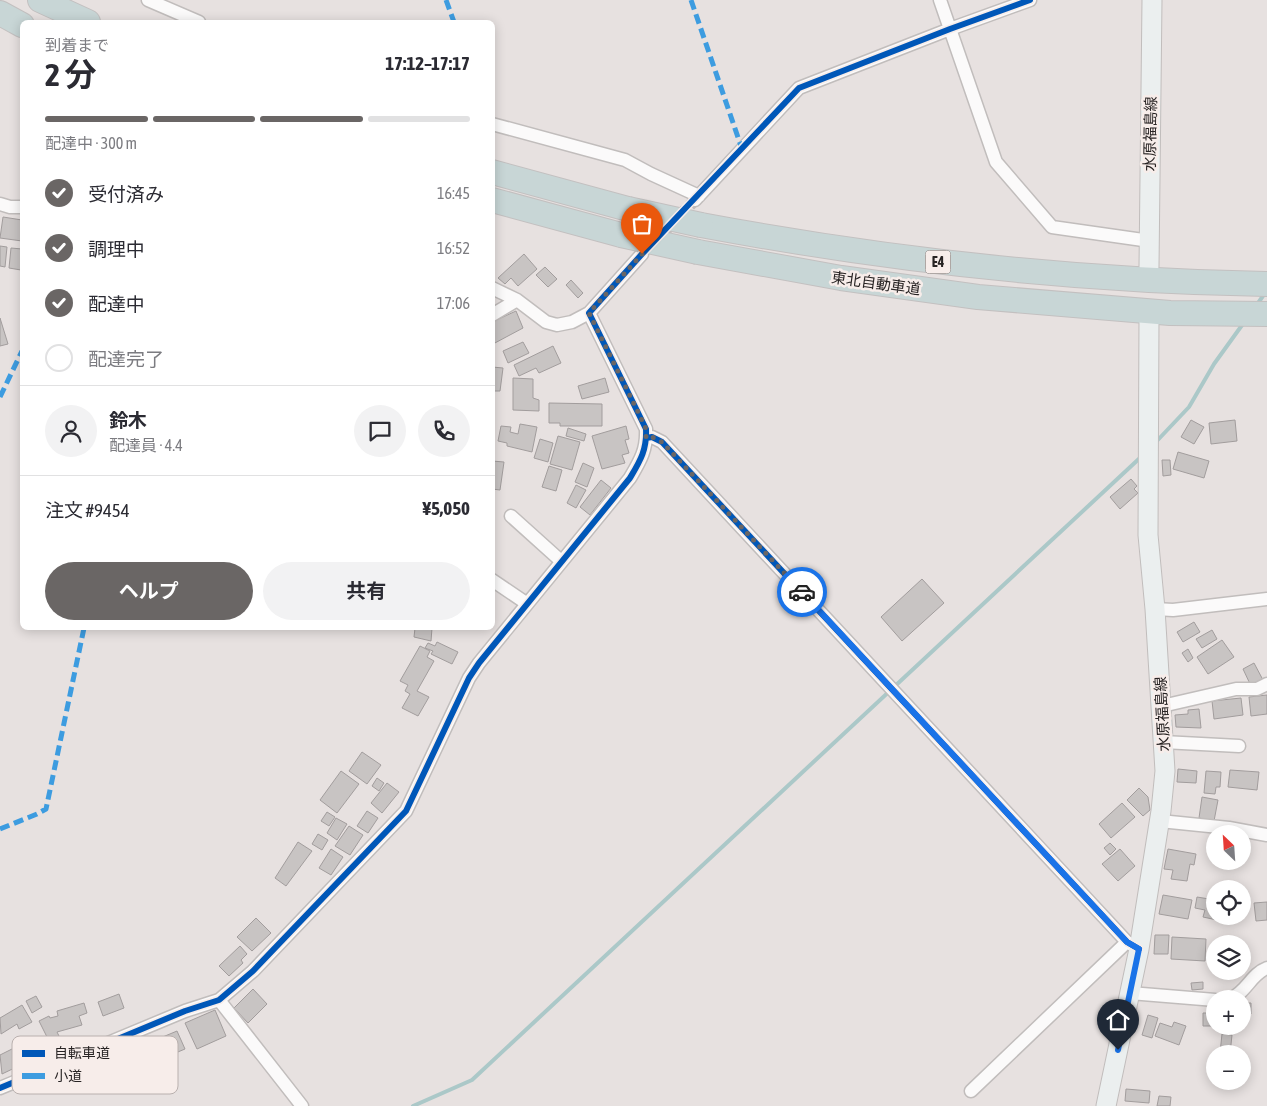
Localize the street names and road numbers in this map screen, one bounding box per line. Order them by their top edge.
street label: 水原福島線 [1141,96,1159,172]
road number: E4 [926,250,950,274]
street label: 東北自動車道 [830,268,922,298]
street label: 水原福島線 [1152,676,1172,752]

